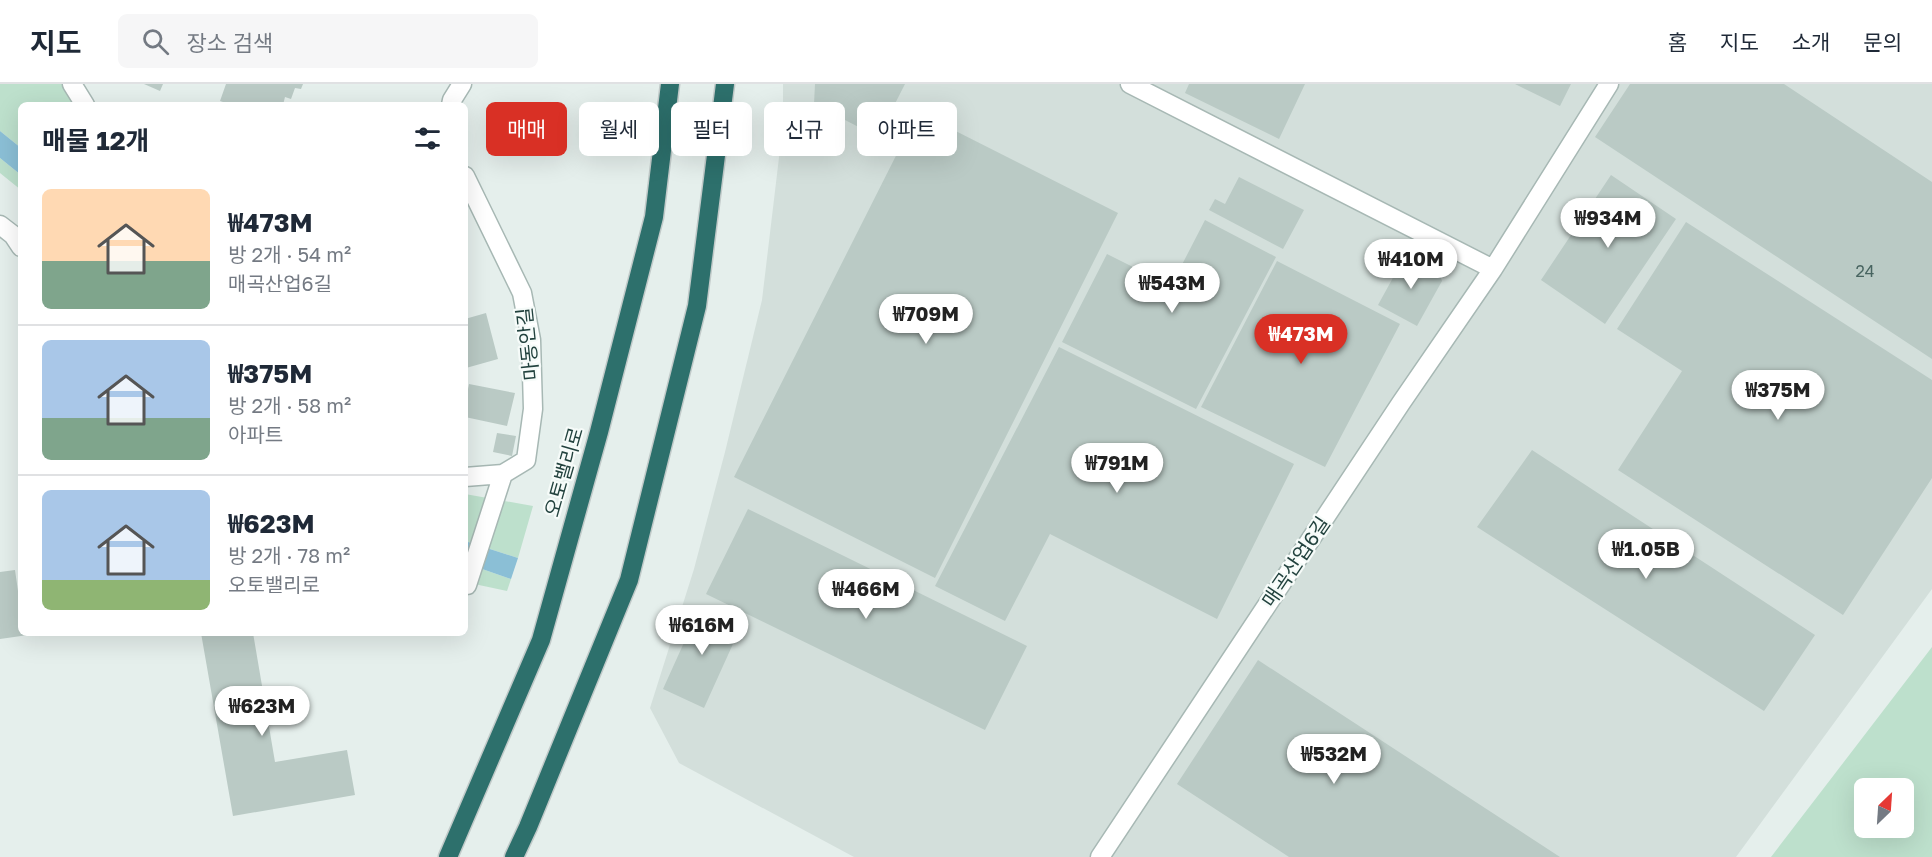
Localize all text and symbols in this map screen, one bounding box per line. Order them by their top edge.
search box [118,14,538,68]
icon: search [139,25,172,58]
text: 지도 [30,26,82,59]
text: 장소 검색 [187,29,273,56]
text: 홈 [1668,29,1687,55]
text: 지도 [1720,29,1759,55]
text: 소개 [1792,29,1830,55]
text: 문의 [1863,29,1902,55]
chip: 매매 [486,102,567,156]
chip: 월세 [579,102,659,156]
chip: 필터 [671,102,752,156]
chip: 신규 [764,102,845,156]
chip: 아파트 [857,102,957,156]
icon: filters [411,122,444,155]
text: 매물 12개 [42,125,150,156]
pin: ₩934M [1566,198,1650,249]
text: ₩934M [1575,205,1642,229]
text: ₩473M [228,207,313,238]
icon: home [90,213,162,285]
pin: ₩410M [1369,239,1453,290]
text: 방 2개 · 54 m² [228,242,351,266]
text: ₩410M [1378,246,1444,270]
house number: 24 [1855,261,1875,281]
pin: ₩543M [1130,263,1214,314]
text: ₩543M [1139,270,1205,294]
text: 매곡산업6길 [228,271,332,295]
pin: ₩709M [884,294,968,345]
text: ₩709M [893,301,959,325]
street label: 마동안길 [511,306,543,382]
pin: ₩473M [1259,314,1343,365]
text: ₩473M [1268,321,1334,345]
text: ₩375M [228,358,312,389]
icon: home [90,364,162,436]
pin: ₩375M [1736,370,1820,421]
text: ₩375M [1746,377,1810,401]
text: 방 2개 · 58 m² [228,393,351,417]
text: 아파트 [228,422,283,446]
street label: 오토밸리로 [539,424,587,519]
pin: ₩791M [1075,443,1159,494]
text: ₩791M [1085,450,1149,474]
text: ₩623M [228,508,315,539]
street label: 매곡산업6길 [1256,512,1334,611]
icon: home [90,514,162,586]
pin: ₩1.05B [1597,529,1695,580]
text: ₩1.05B [1612,536,1680,560]
text: 방 2개 · 78 m² [228,543,350,567]
pin: ₩466M [824,569,908,620]
text: 오토밸리로 [228,572,320,596]
text: ₩466M [832,576,900,600]
pin: ₩616M [660,605,744,656]
text: ₩616M [669,612,735,636]
pin: ₩623M [220,686,304,737]
text: ₩623M [229,693,295,717]
pin: ₩532M [1292,734,1376,785]
text: ₩532M [1301,741,1367,765]
north arrow [1854,778,1914,838]
map controls [1854,778,1914,838]

